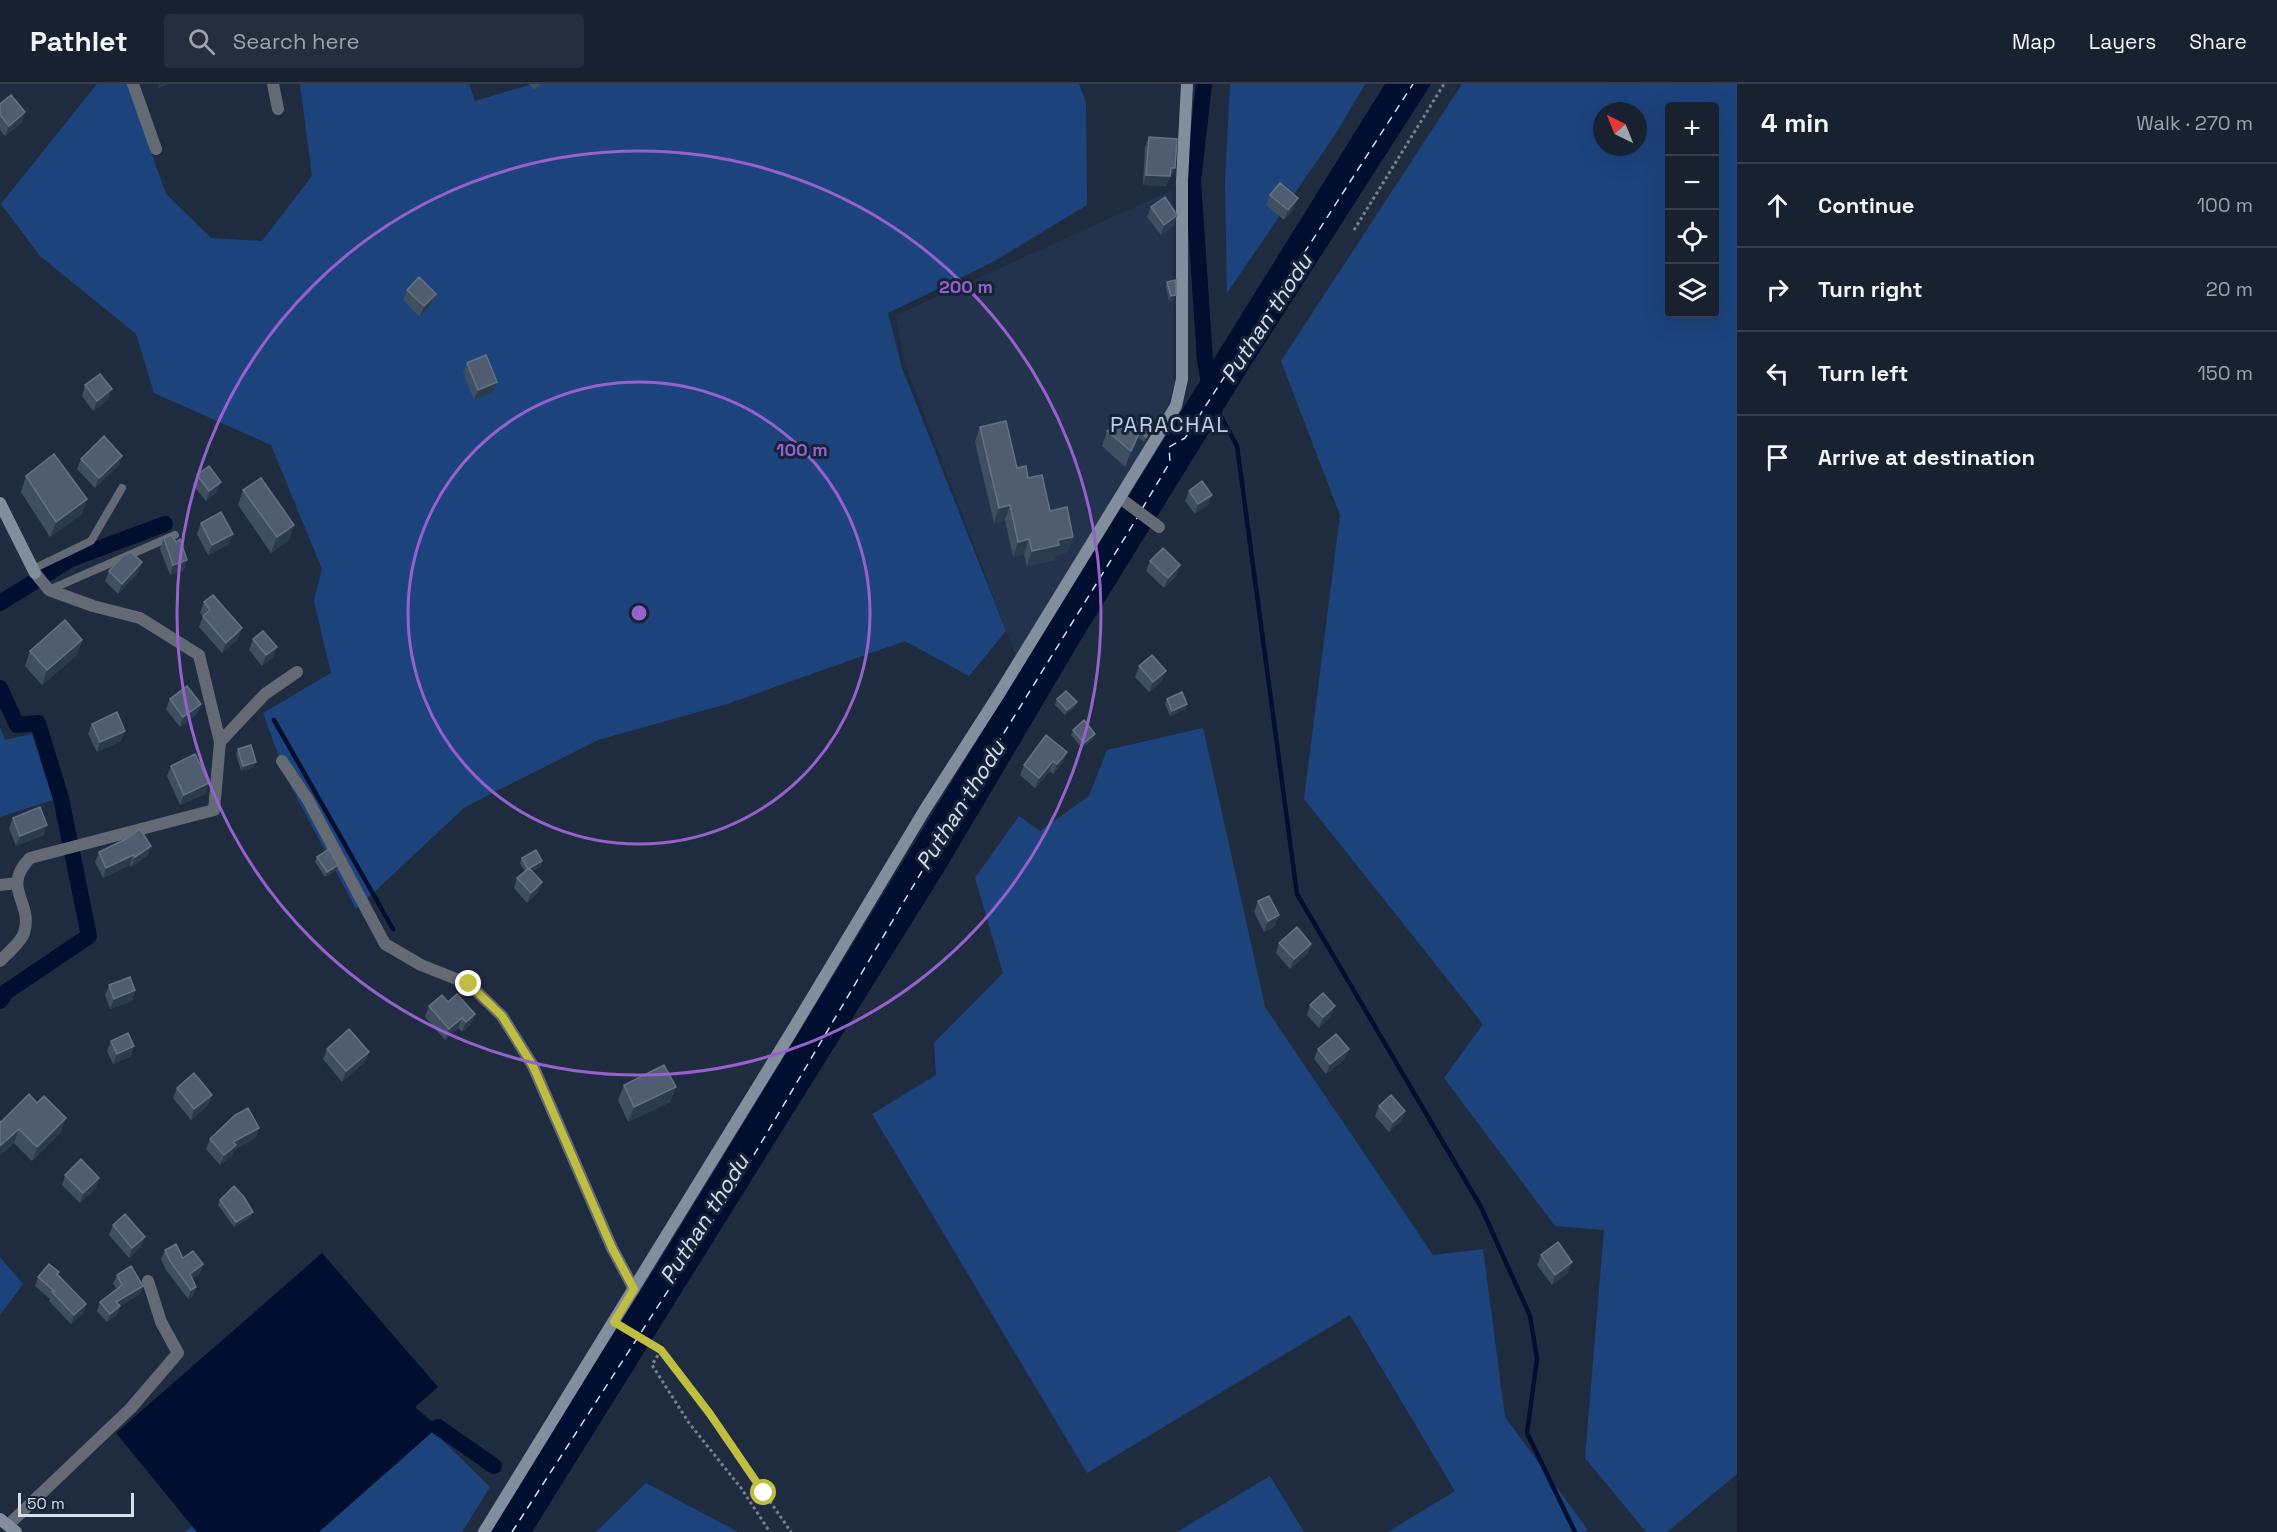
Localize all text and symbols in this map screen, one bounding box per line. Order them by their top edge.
search box [164,14,584,68]
text: Pathlet [30,23,128,59]
icon: search [185,25,218,58]
text: Search here [233,27,360,55]
text: Map [2012,28,2056,55]
text: Layers [2089,28,2156,55]
text: Share [2189,28,2247,55]
north arrow [1593,102,1647,156]
map controls [1665,102,1719,318]
button: + [1665,102,1719,156]
text: 4 min [1761,106,1829,140]
text: Walk · 270 m [2136,110,2253,136]
button: − [1665,156,1719,210]
icon: ahead [1761,189,1794,222]
text: Continue [1818,191,1914,219]
text: 100 m [2197,192,2253,218]
button: locate [1665,210,1719,264]
water label: Puthan thodu [1214,247,1319,387]
button: layers [1665,264,1719,318]
icon: right [1761,273,1794,306]
text: 200 m [939,275,993,298]
text: Turn right [1818,275,1923,303]
text: 20 m [2206,276,2253,302]
icon: left [1761,357,1794,390]
text: Turn left [1818,359,1908,387]
text: 150 m [2198,360,2253,386]
district label: PARACHAL [1110,410,1230,438]
text: 100 m [776,438,828,461]
icon: arrive [1761,441,1794,474]
text: Arrive at destination [1818,443,2035,471]
centre of rings [629,603,649,623]
water label: Puthan thodu [909,734,1012,875]
route end [455,970,481,996]
water label: Puthan thodu [653,1148,756,1289]
route start [750,1479,776,1505]
scale bar [18,1490,134,1518]
text: 50 m [27,1493,65,1514]

